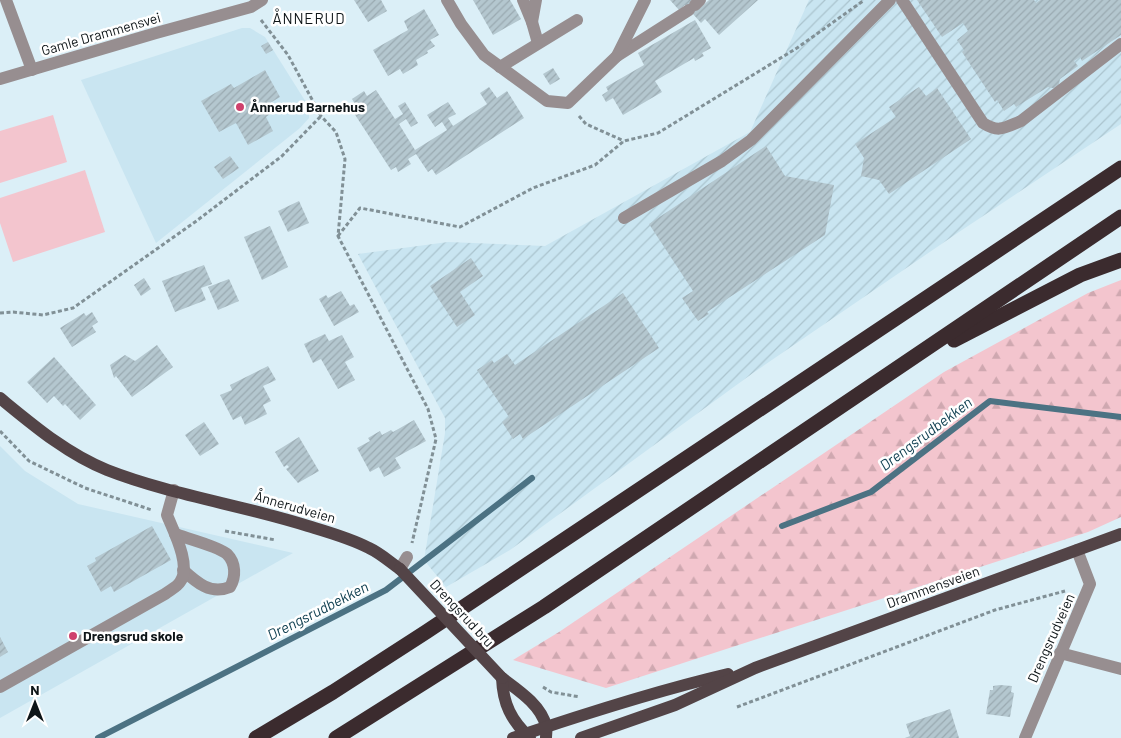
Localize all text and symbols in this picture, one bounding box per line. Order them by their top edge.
street label: Gamle Drammensvei [39,8,163,59]
district label: ÅNNERUD [272,8,346,27]
place label: Ånnerud Barnehus [250,98,365,115]
marker: Ånnerud Barnehus [234,101,246,113]
water label: Drengsrudbekken [876,393,975,474]
street label: Ånnerudveien [253,487,338,526]
street label: Drammensveien [884,562,982,611]
street label: Drengsrud bru [427,575,498,650]
water label: Drengsrudbekken [264,577,371,643]
street label: Drengsrudveien [1023,591,1078,685]
place label: Drengsrud skole [83,627,184,644]
marker: Drengsrud skole [67,630,79,642]
north arrow [10,678,60,728]
text: N [30,681,40,698]

